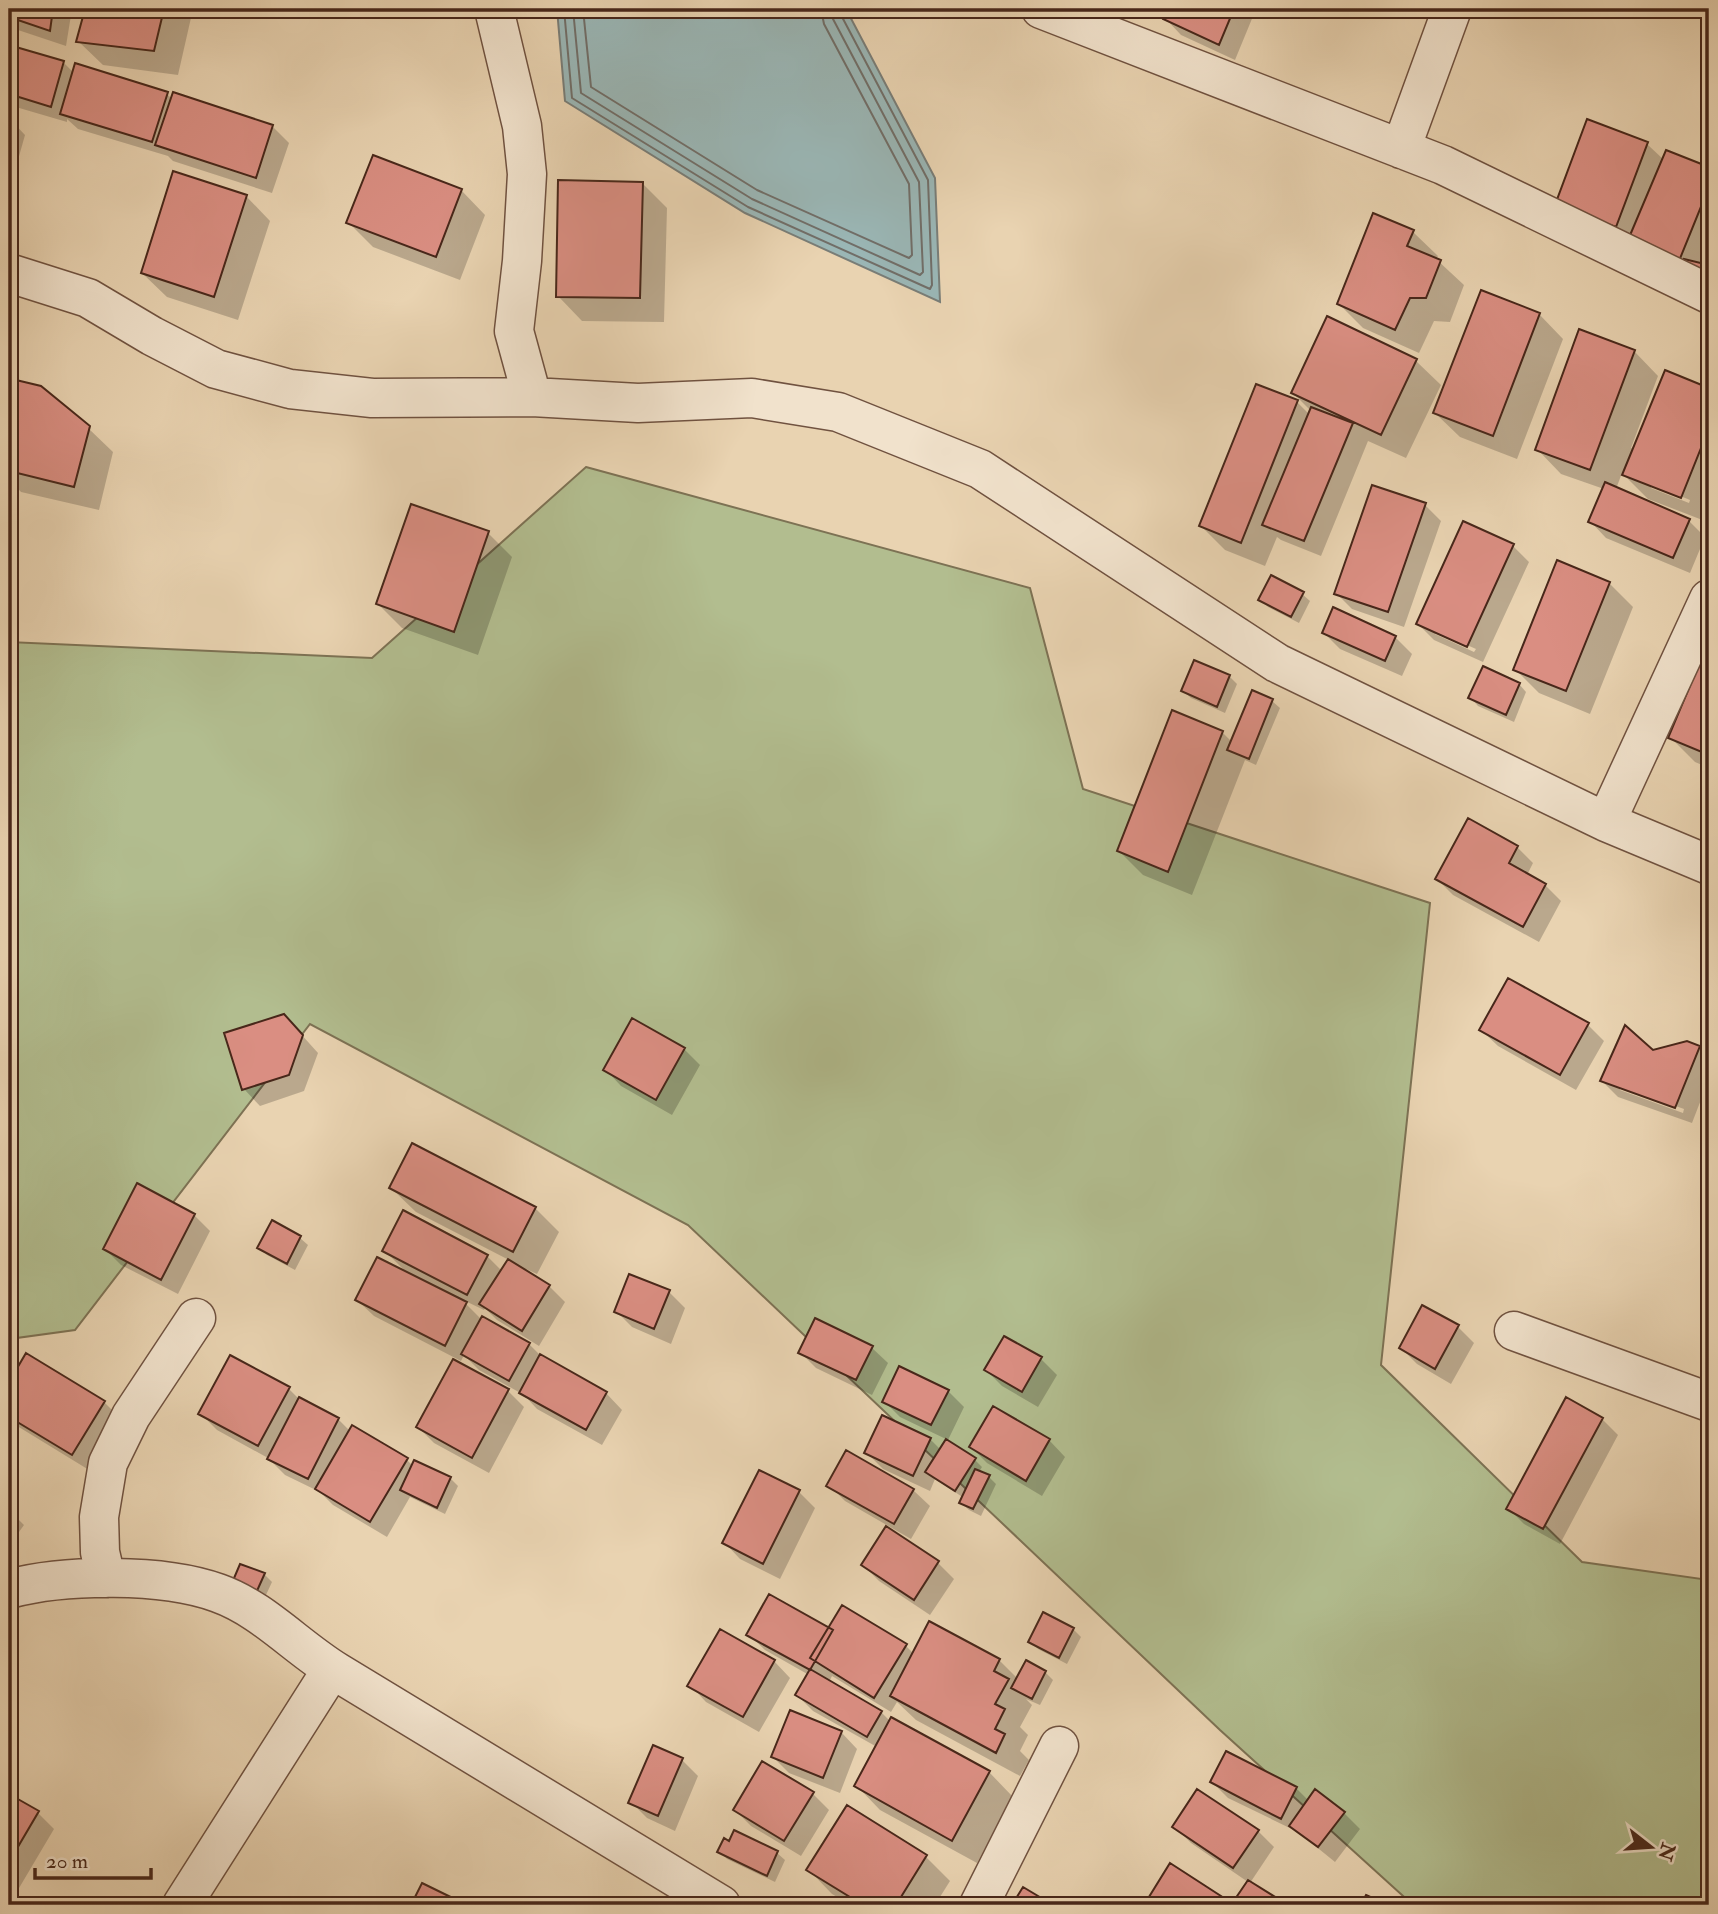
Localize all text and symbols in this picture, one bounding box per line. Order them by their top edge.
north arrow [1616,1812,1686,1882]
scale bar [35,1837,150,1881]
text: N [1652,1839,1681,1864]
text: 20 m [46,1848,88,1875]

